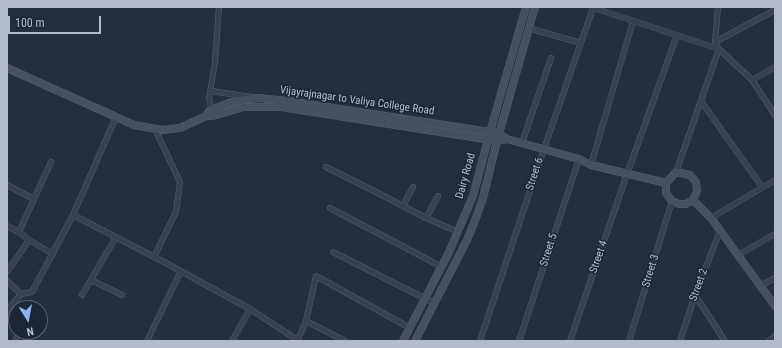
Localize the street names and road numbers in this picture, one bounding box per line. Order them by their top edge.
street label: Vijayrajnagar to Valiya College Road [279,84,435,118]
street label: Dairy Road [453,152,479,200]
street label: Street 6 [524,156,546,192]
street label: Street 5 [538,232,560,268]
street label: Street 4 [587,239,611,275]
street label: Street 3 [640,253,662,289]
street label: Street 2 [687,267,711,303]

